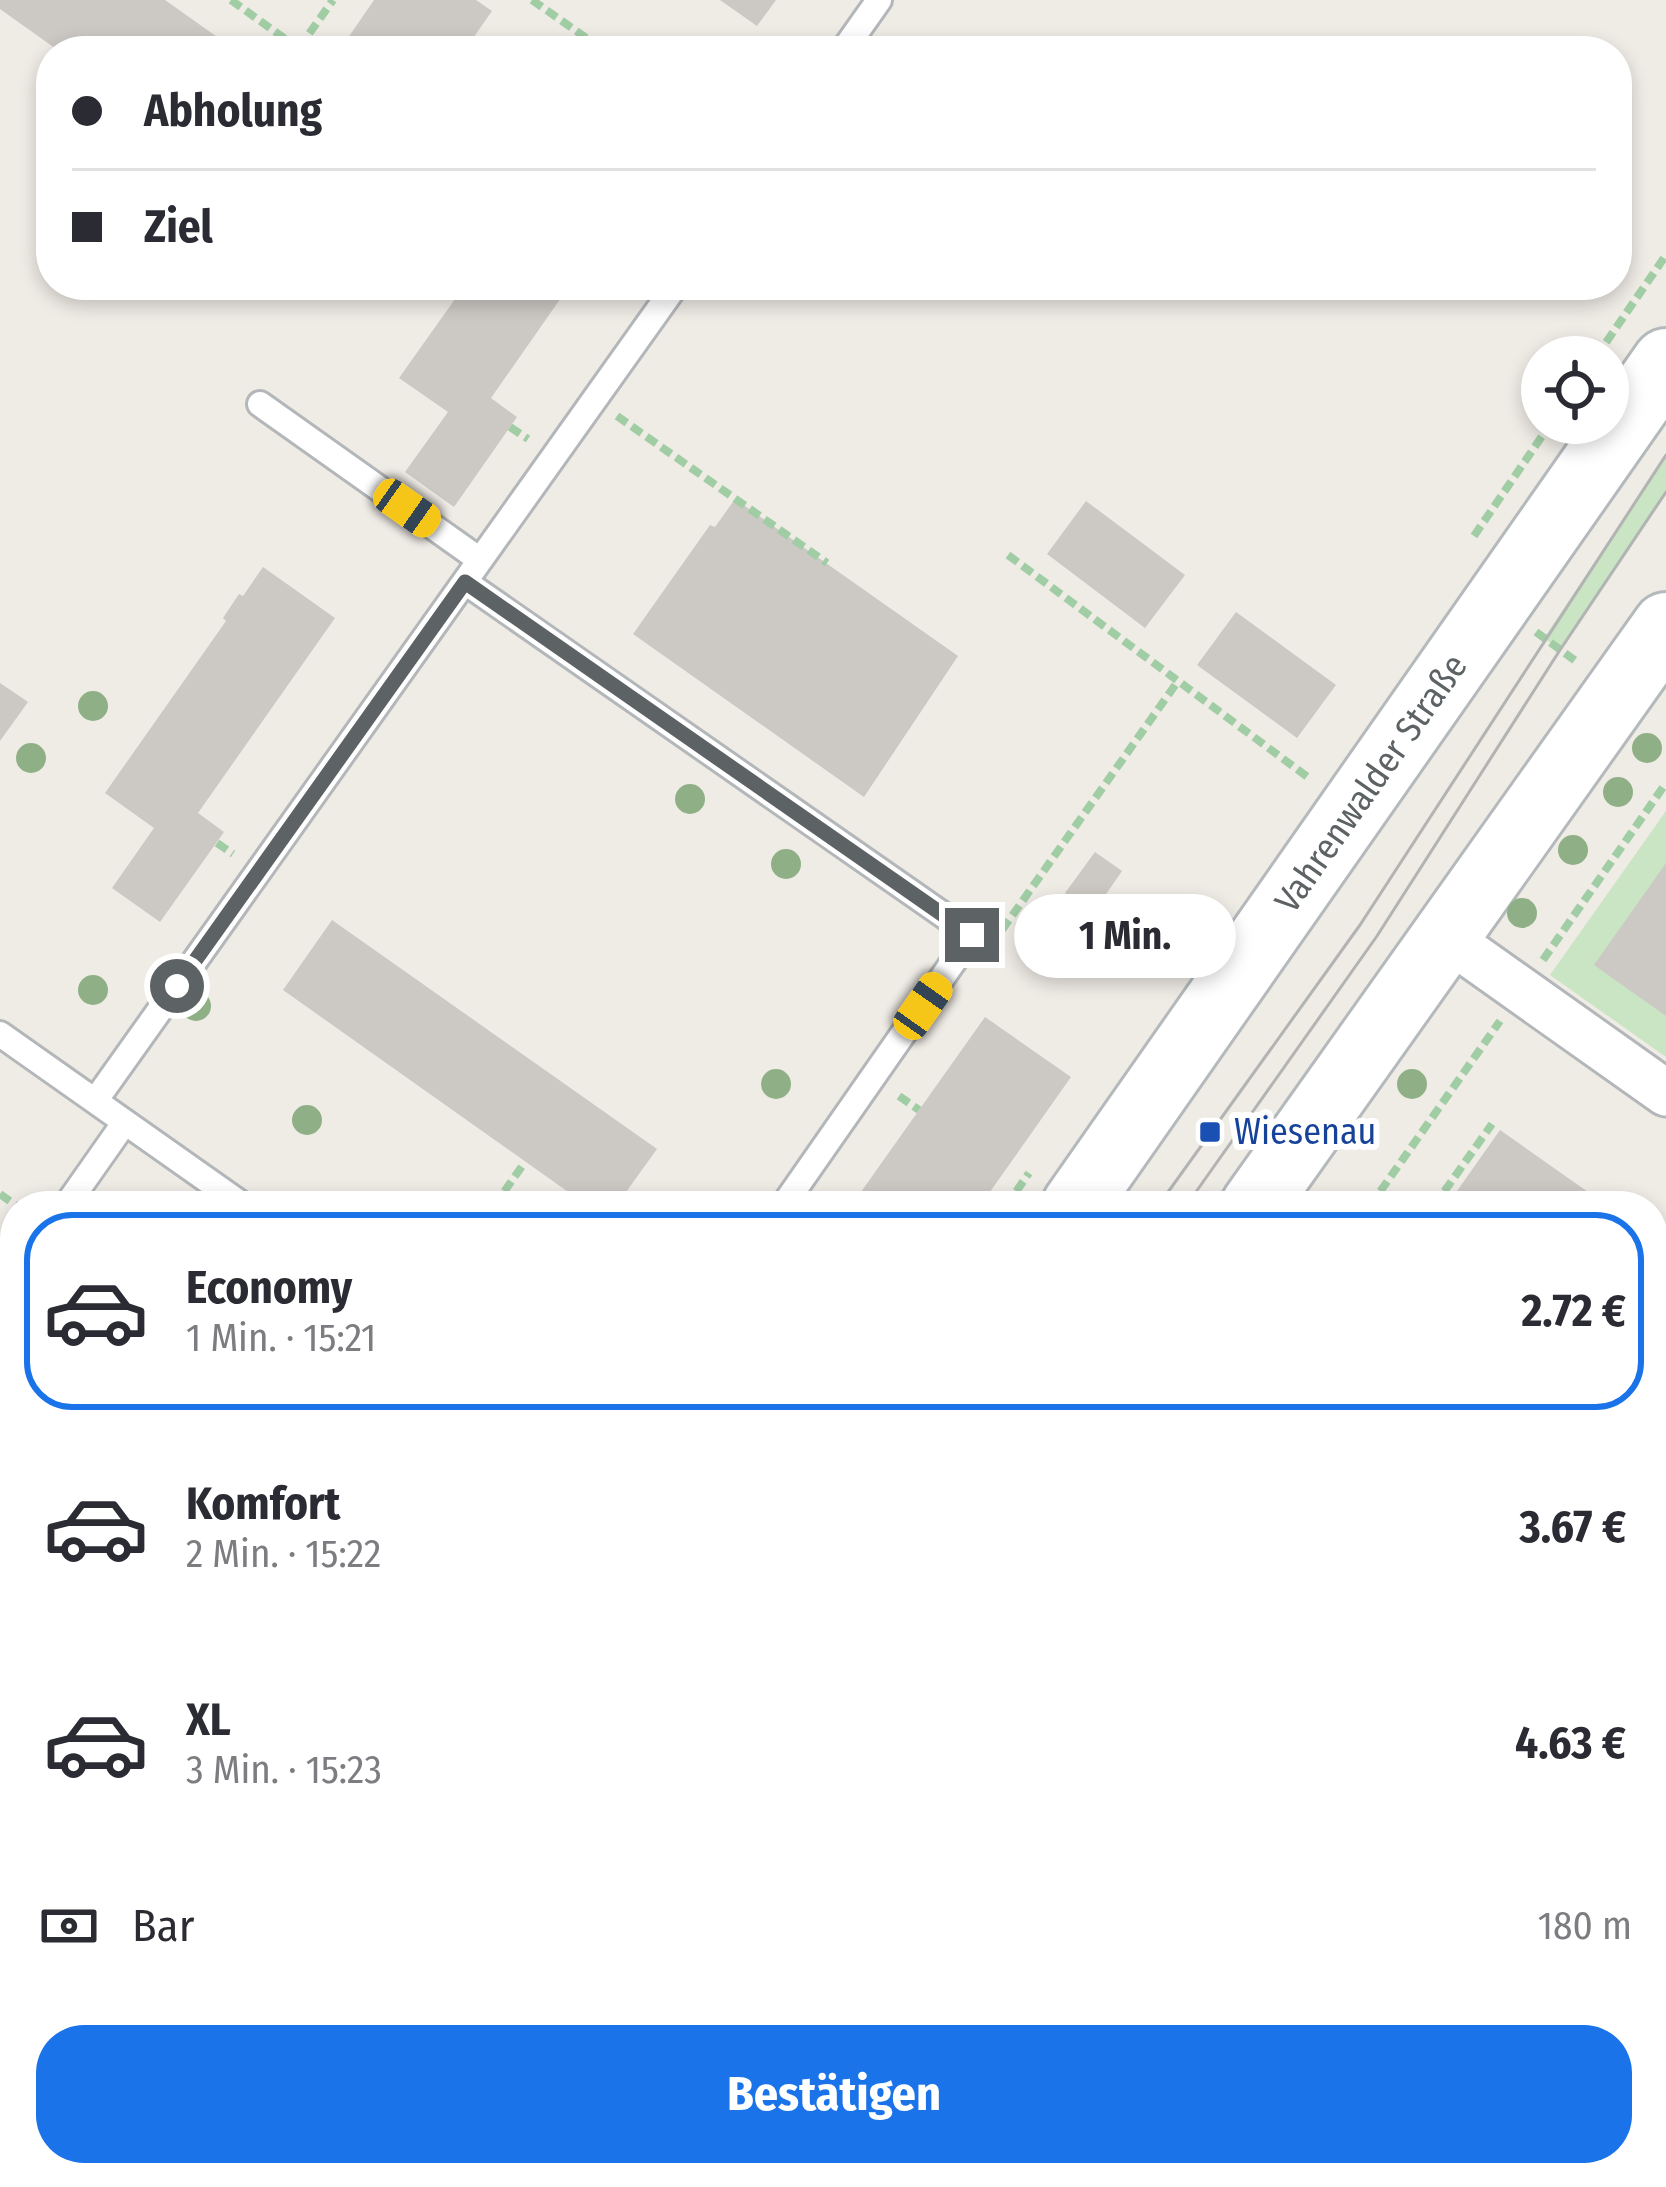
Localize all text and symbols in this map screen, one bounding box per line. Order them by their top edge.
text: Abholung [144,84,322,138]
text: Ziel [144,200,213,254]
map controls [1521,336,1629,444]
button: locate [1521,336,1629,444]
car [367,473,447,543]
street label: Vahrenwalder Straße [1265,646,1477,921]
callout: 1 Min. [1014,893,1236,977]
route end [945,908,999,962]
text: 1 Min. [1079,913,1171,959]
route start [150,959,204,1013]
car [888,966,958,1046]
place label: Wiesenau [1234,1110,1376,1154]
marker: Wiesenau [1197,1119,1223,1145]
icon: car [42,1257,150,1365]
text: Economy [186,1261,352,1315]
text: 2.72 € [1521,1284,1626,1338]
text: 1 Min. · 15:21 [186,1315,376,1361]
icon: car [42,1473,150,1581]
text: Komfort [186,1477,340,1531]
text: 3.67 € [1519,1500,1626,1554]
text: 2 Min. · 15:22 [186,1531,381,1577]
icon: car [42,1689,150,1797]
text: XL [186,1693,231,1747]
text: 4.63 € [1515,1716,1626,1770]
text: 3 Min. · 15:23 [186,1747,382,1793]
icon: cash [36,1893,102,1959]
text: Bar [132,1899,194,1953]
text: 180 m [1538,1903,1632,1949]
button: Bestätigen [36,2025,1632,2163]

